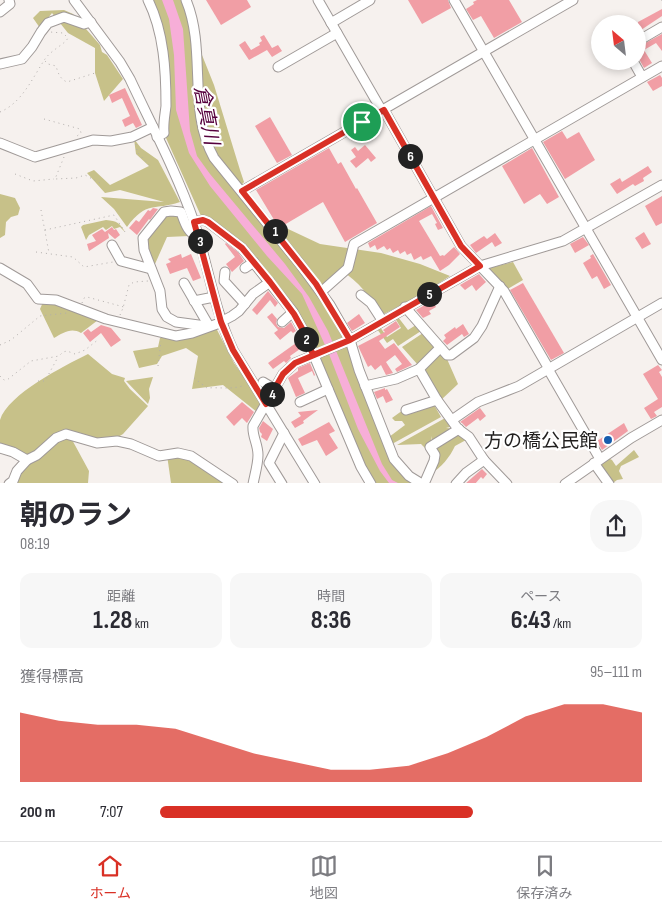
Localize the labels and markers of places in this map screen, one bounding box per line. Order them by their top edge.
pin [341,101,383,143]
pin: 6 [398,144,422,168]
pin: 1 [262,218,288,244]
pin: 3 [188,228,212,254]
pin: 5 [416,282,442,306]
pin: 2 [294,326,318,352]
pin: 4 [260,382,284,406]
place label: 方の橋公民館 [484,430,598,453]
marker: 方の橋公民館 [602,434,614,446]

